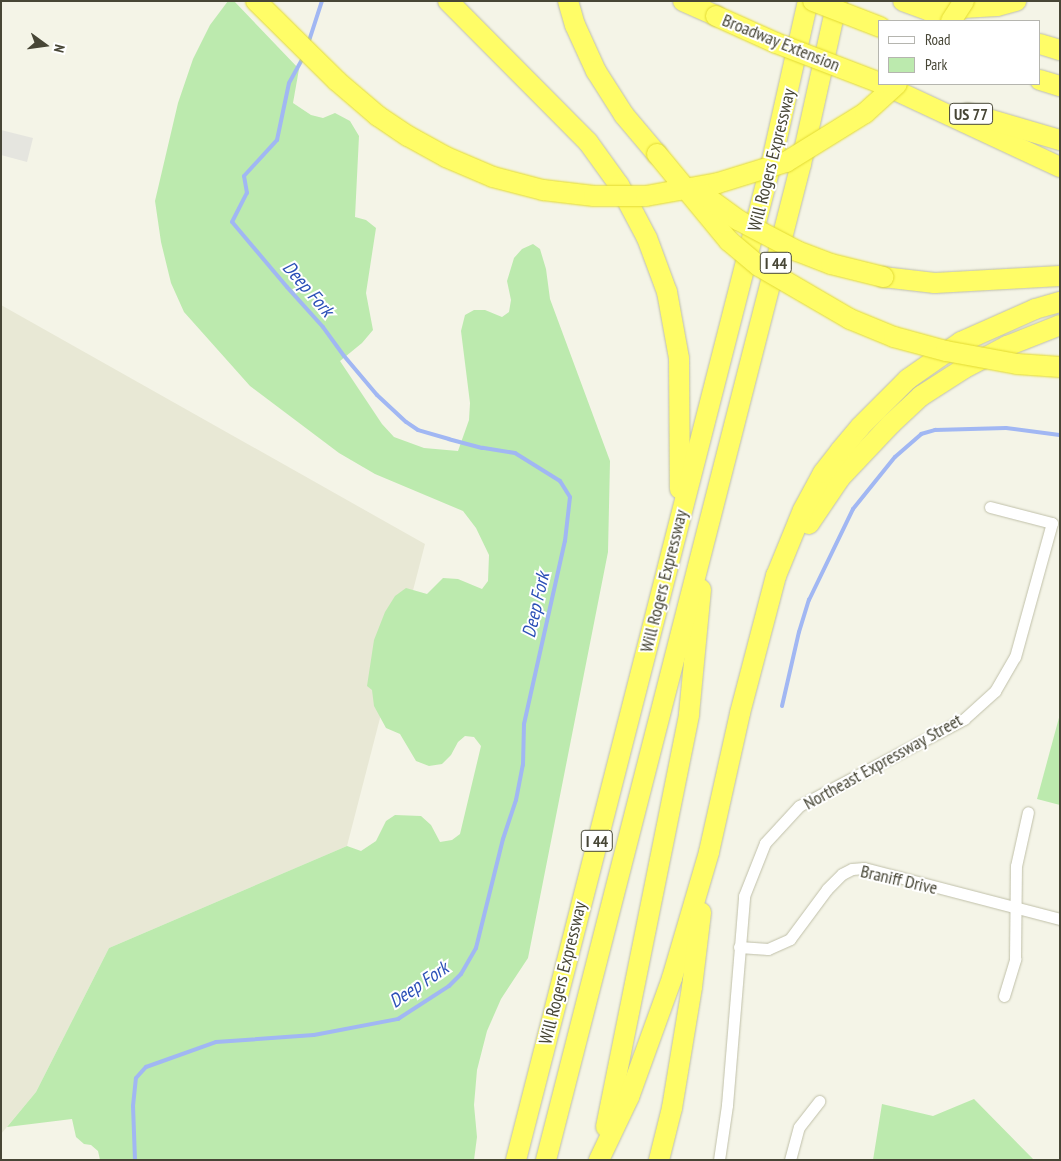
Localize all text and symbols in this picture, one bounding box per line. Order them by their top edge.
street label: Broadway Extension [719,9,843,77]
north arrow [20,20,70,70]
legend [878,20,1041,85]
text: Road [925,30,951,49]
text: N [50,43,69,54]
text: Park [925,55,947,74]
street label: Will Rogers Expressway [744,87,800,233]
road number: US 77 [948,100,994,128]
road number: I 44 [760,250,792,276]
water label: Deep Fork [278,256,338,322]
street label: Will Rogers Expressway [636,508,692,654]
water label: Deep Fork [517,570,555,640]
street label: Northeast Expressway Street [800,709,966,815]
road number: I 44 [581,828,613,854]
street label: Braniff Drive [858,861,940,899]
street label: Will Rogers Expressway [535,900,591,1046]
water label: Deep Fork [385,957,453,1013]

